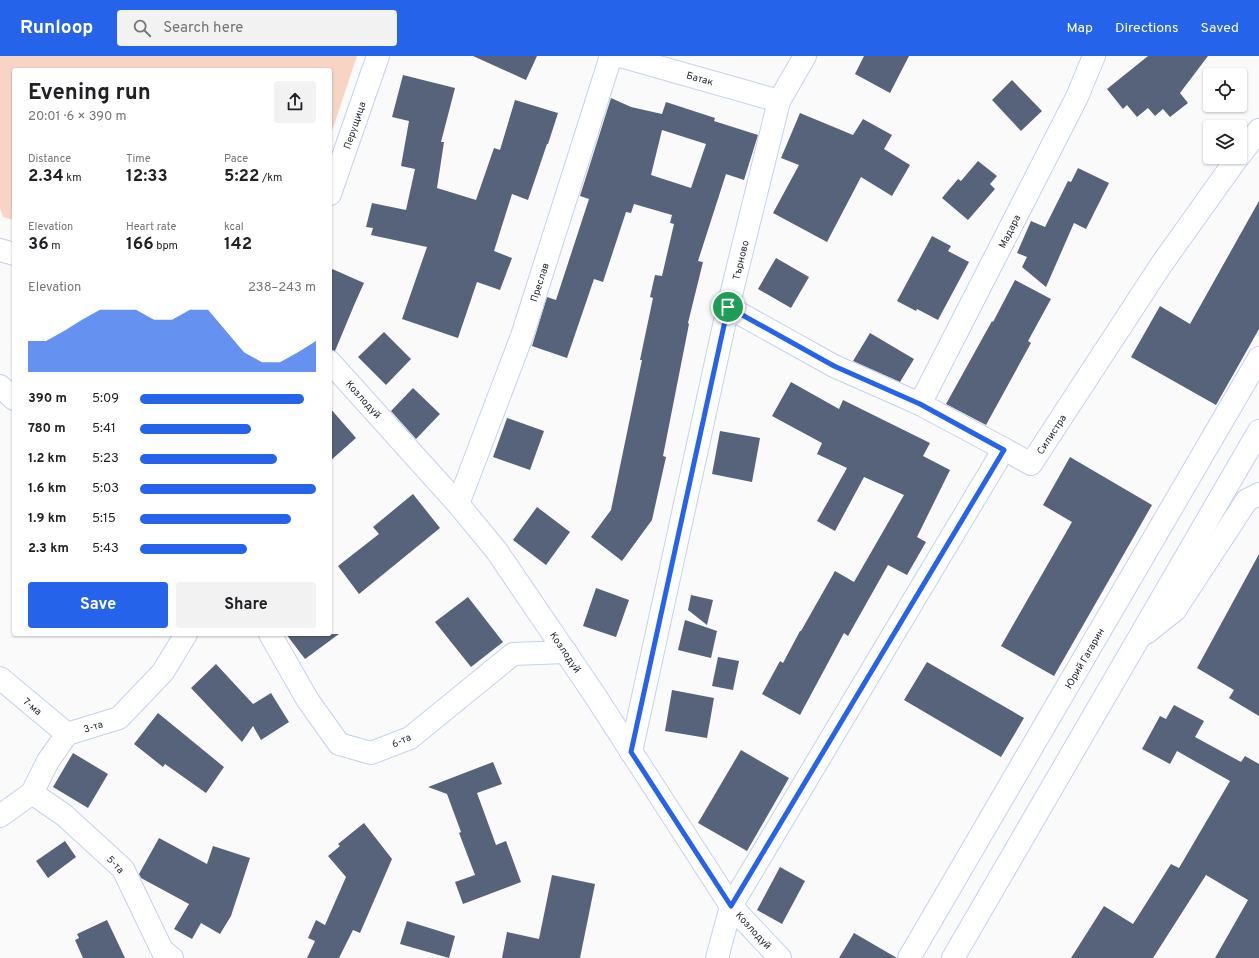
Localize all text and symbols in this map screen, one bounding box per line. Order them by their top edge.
search box [117,10,397,46]
text: Runloop [20,16,93,40]
icon: search [131,17,153,39]
text: Search here [163,19,243,38]
text: Map [1067,20,1093,37]
text: Directions [1115,20,1179,37]
text: Saved [1201,20,1239,37]
map controls [1203,68,1247,164]
button: locate [1203,68,1247,112]
street label: Батак [685,69,715,90]
text: Evening run [28,80,151,107]
button: share [274,81,316,123]
street label: Перущица [341,100,370,151]
text: 20:01 · 6 × 390 m [28,109,126,125]
button: layers [1203,120,1247,164]
text: Distance [28,152,71,166]
text: Time [126,152,151,166]
text: Pace [224,152,248,166]
text: 2.34 [28,166,64,188]
text: 12:33 [126,166,168,188]
text: 5:22 [224,166,259,188]
text: km [64,171,81,185]
text: /km [259,171,282,185]
street label: Мадара [996,213,1024,251]
text: Elevation [28,220,73,234]
text: Heart rate [126,220,176,234]
text: kcal [224,220,244,234]
text: 36 [28,234,49,256]
text: 166 [126,234,154,256]
text: 142 [224,234,252,256]
text: m [49,239,61,253]
text: bpm [154,239,178,253]
street label: Търново [730,239,753,282]
street label: Преслав [528,261,553,304]
text: Elevation [28,280,81,296]
text: 238–243 m [248,280,316,296]
pin [711,290,745,324]
icon: arrive [717,296,739,318]
street label: Козлодуй [342,378,384,422]
text: 390 m [28,391,67,407]
text: 5:09 [92,391,119,407]
street label: Силистра [1034,412,1070,457]
text: 780 m [28,421,66,437]
text: 5:41 [92,421,116,437]
text: 1.2 km [28,451,66,467]
text: 5:23 [92,451,119,467]
text: 1.6 km [28,481,66,497]
text: 5:03 [92,481,119,497]
text: 1.9 km [28,511,66,527]
text: 5:15 [92,511,116,527]
text: 2.3 km [28,541,69,557]
text: 5:43 [92,541,119,557]
button: Save [28,582,168,628]
button: Share [176,582,316,628]
street label: Юрий Гагарин [1063,626,1108,691]
street label: Козлодуй [546,630,583,676]
street label: 7-ма [20,696,44,719]
street label: 3-та [82,718,105,737]
street label: 6-та [390,731,413,751]
street label: 5-та [103,853,126,877]
street label: Козлодуй [732,909,774,953]

